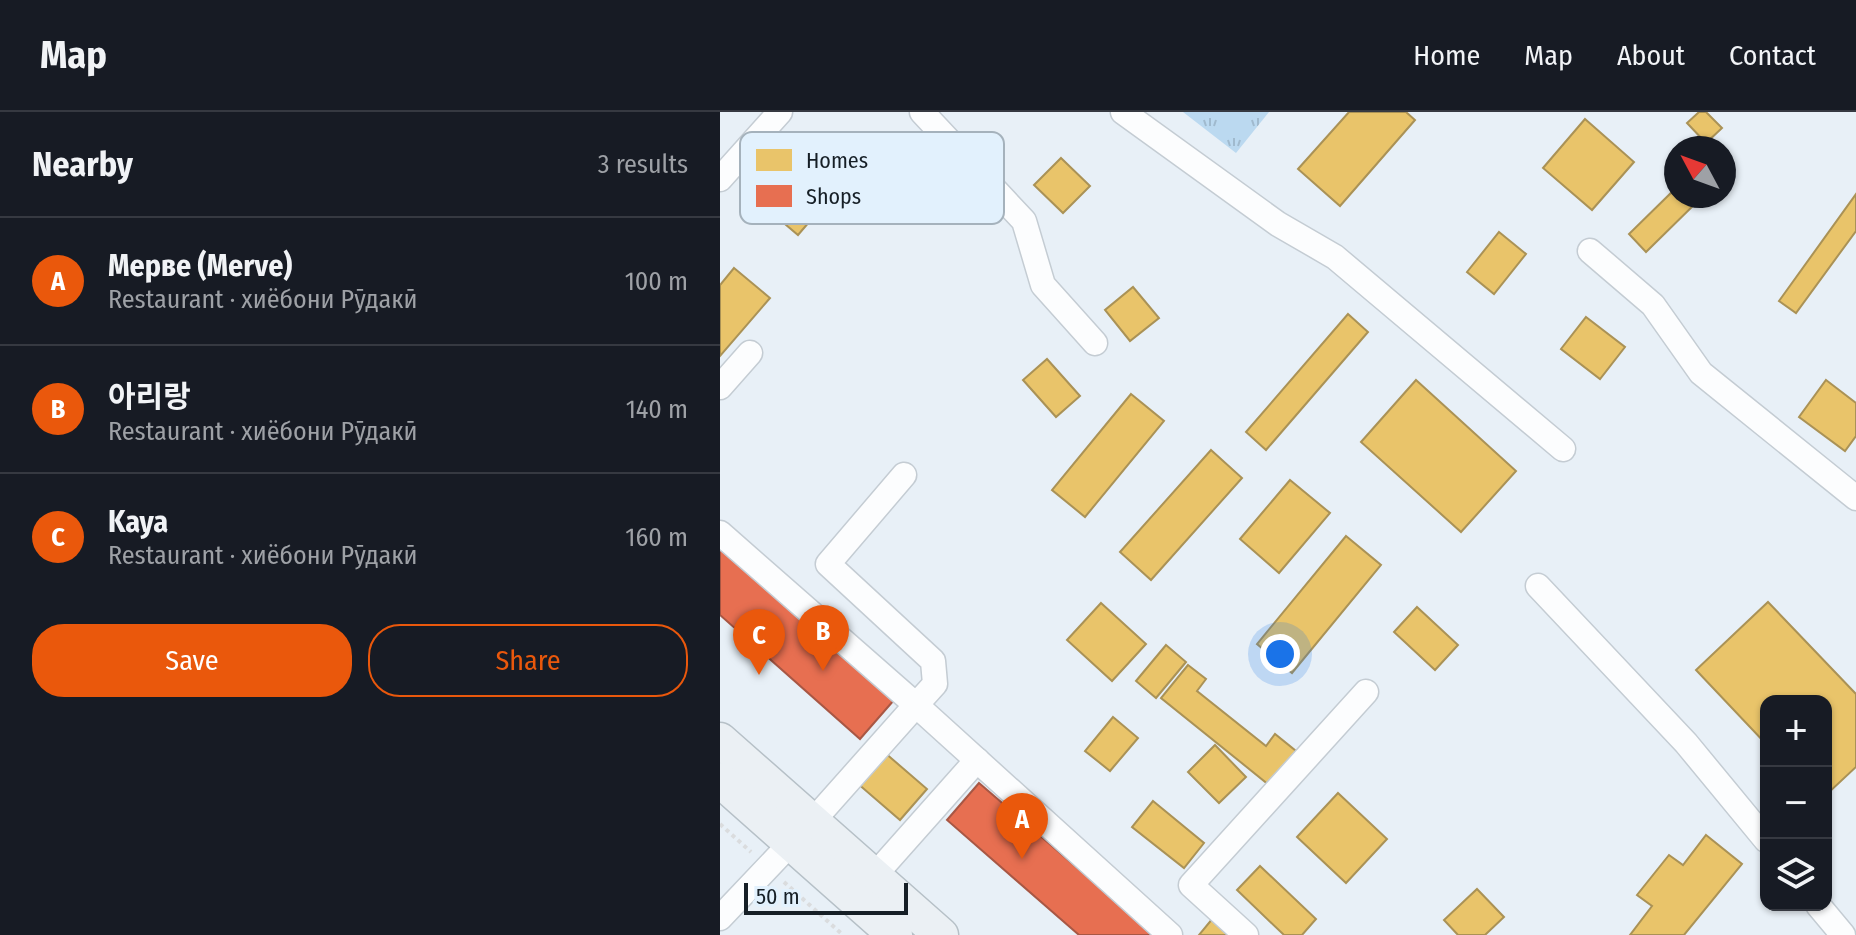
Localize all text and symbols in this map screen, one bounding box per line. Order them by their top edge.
text: Map [40,32,107,78]
text: Home [1413,39,1480,72]
text: Map [1524,39,1573,72]
text: About [1617,39,1685,72]
text: Contact [1729,39,1816,72]
legend [740,132,1004,224]
north arrow [1664,136,1736,208]
text: Nearby [32,144,133,185]
text: Homes [806,147,868,174]
text: 3 results [598,149,688,180]
text: Shops [806,183,861,210]
text: Mерве (Merve) [108,248,292,284]
text: A [51,266,65,297]
text: 100 m [625,266,688,297]
text: Restaurant · хиёбони Рӯдакӣ [108,284,417,315]
text: 아리랑 [108,379,191,415]
text: B [51,394,65,425]
text: 140 m [626,394,688,425]
text: Restaurant · хиёбони Рӯдакӣ [108,416,417,447]
text: Kaya [108,504,168,540]
text: C [51,522,65,553]
text: 160 m [625,522,688,553]
text: Restaurant · хиёбони Рӯдакӣ [108,540,417,571]
pin: B [797,605,849,671]
pin: C [733,609,785,675]
button: Save [32,624,352,697]
button: Share [368,624,688,697]
your location [1260,634,1300,674]
map controls [1760,695,1832,911]
button: + [1760,695,1832,767]
button: − [1760,767,1832,839]
pin: A [996,793,1048,859]
button: layers [1760,839,1832,911]
scale bar [744,879,908,915]
text: 50 m [756,883,800,910]

